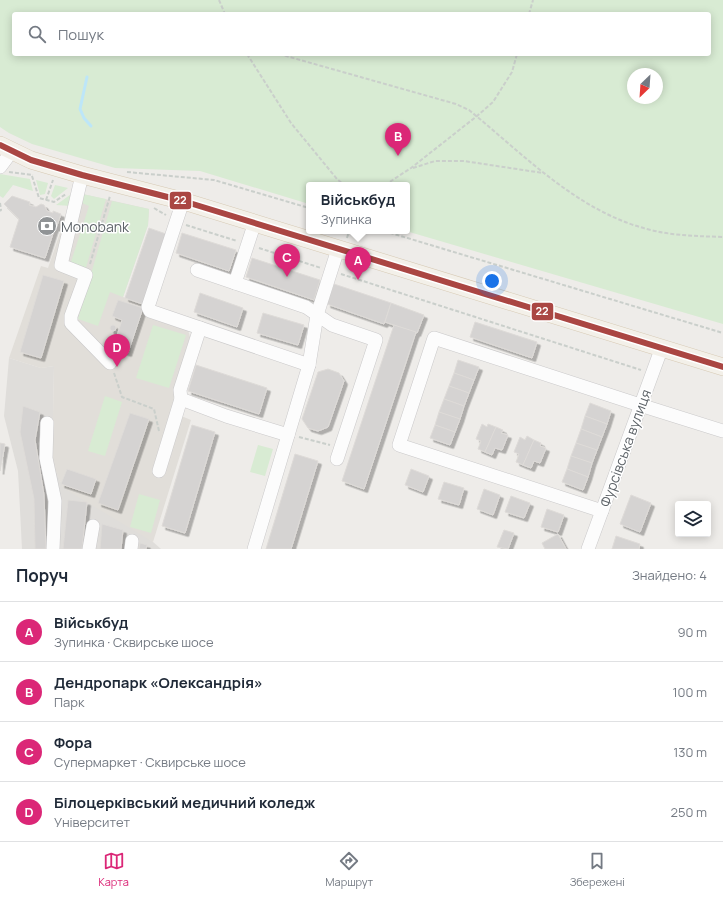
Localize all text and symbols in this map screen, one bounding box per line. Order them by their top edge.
search box [12,12,711,56]
icon: search [26,23,48,45]
text: Пошук [58,24,104,45]
north arrow [627,68,663,104]
pin: B [385,123,411,156]
popup [306,182,410,234]
text: Військбуд [321,189,395,210]
line badge: 22 [169,191,192,210]
text: 22 [173,192,187,207]
text: Зупинка [321,210,372,228]
bank icon: Monobank [36,215,58,237]
place label: Monobank [61,217,130,236]
pin: C [274,244,300,277]
pin: A [345,247,371,280]
your location [482,271,502,291]
line badge: 22 [531,302,554,321]
text: 22 [535,303,549,318]
pin: D [104,334,130,367]
street label: Фурсівська вулиця [595,387,655,509]
map controls [675,501,711,537]
button: layers [675,501,711,537]
text: Поруч [16,564,68,587]
text: Знайдено: 4 [632,566,707,584]
text: Військбуд [54,612,128,633]
text: A [25,623,33,641]
text: 90 m [677,623,707,641]
text: Зупинка · Сквирське шосе [54,633,214,651]
text: Дендропарк «Олександрія» [54,672,263,693]
text: B [25,683,33,701]
text: 100 m [672,683,707,701]
text: Парк [54,693,84,711]
text: Фора [54,732,92,753]
text: C [24,743,34,761]
text: 130 m [673,743,707,761]
text: Супермаркет · Сквирське шосе [54,753,246,771]
text: Білоцерківський медичний коледж [54,792,315,813]
text: D [24,803,34,821]
text: 250 m [671,803,707,821]
text: Університет [54,813,130,831]
tab: Карта [98,850,129,889]
tab: Маршрут [325,850,373,889]
tab: Збережені [570,850,625,889]

